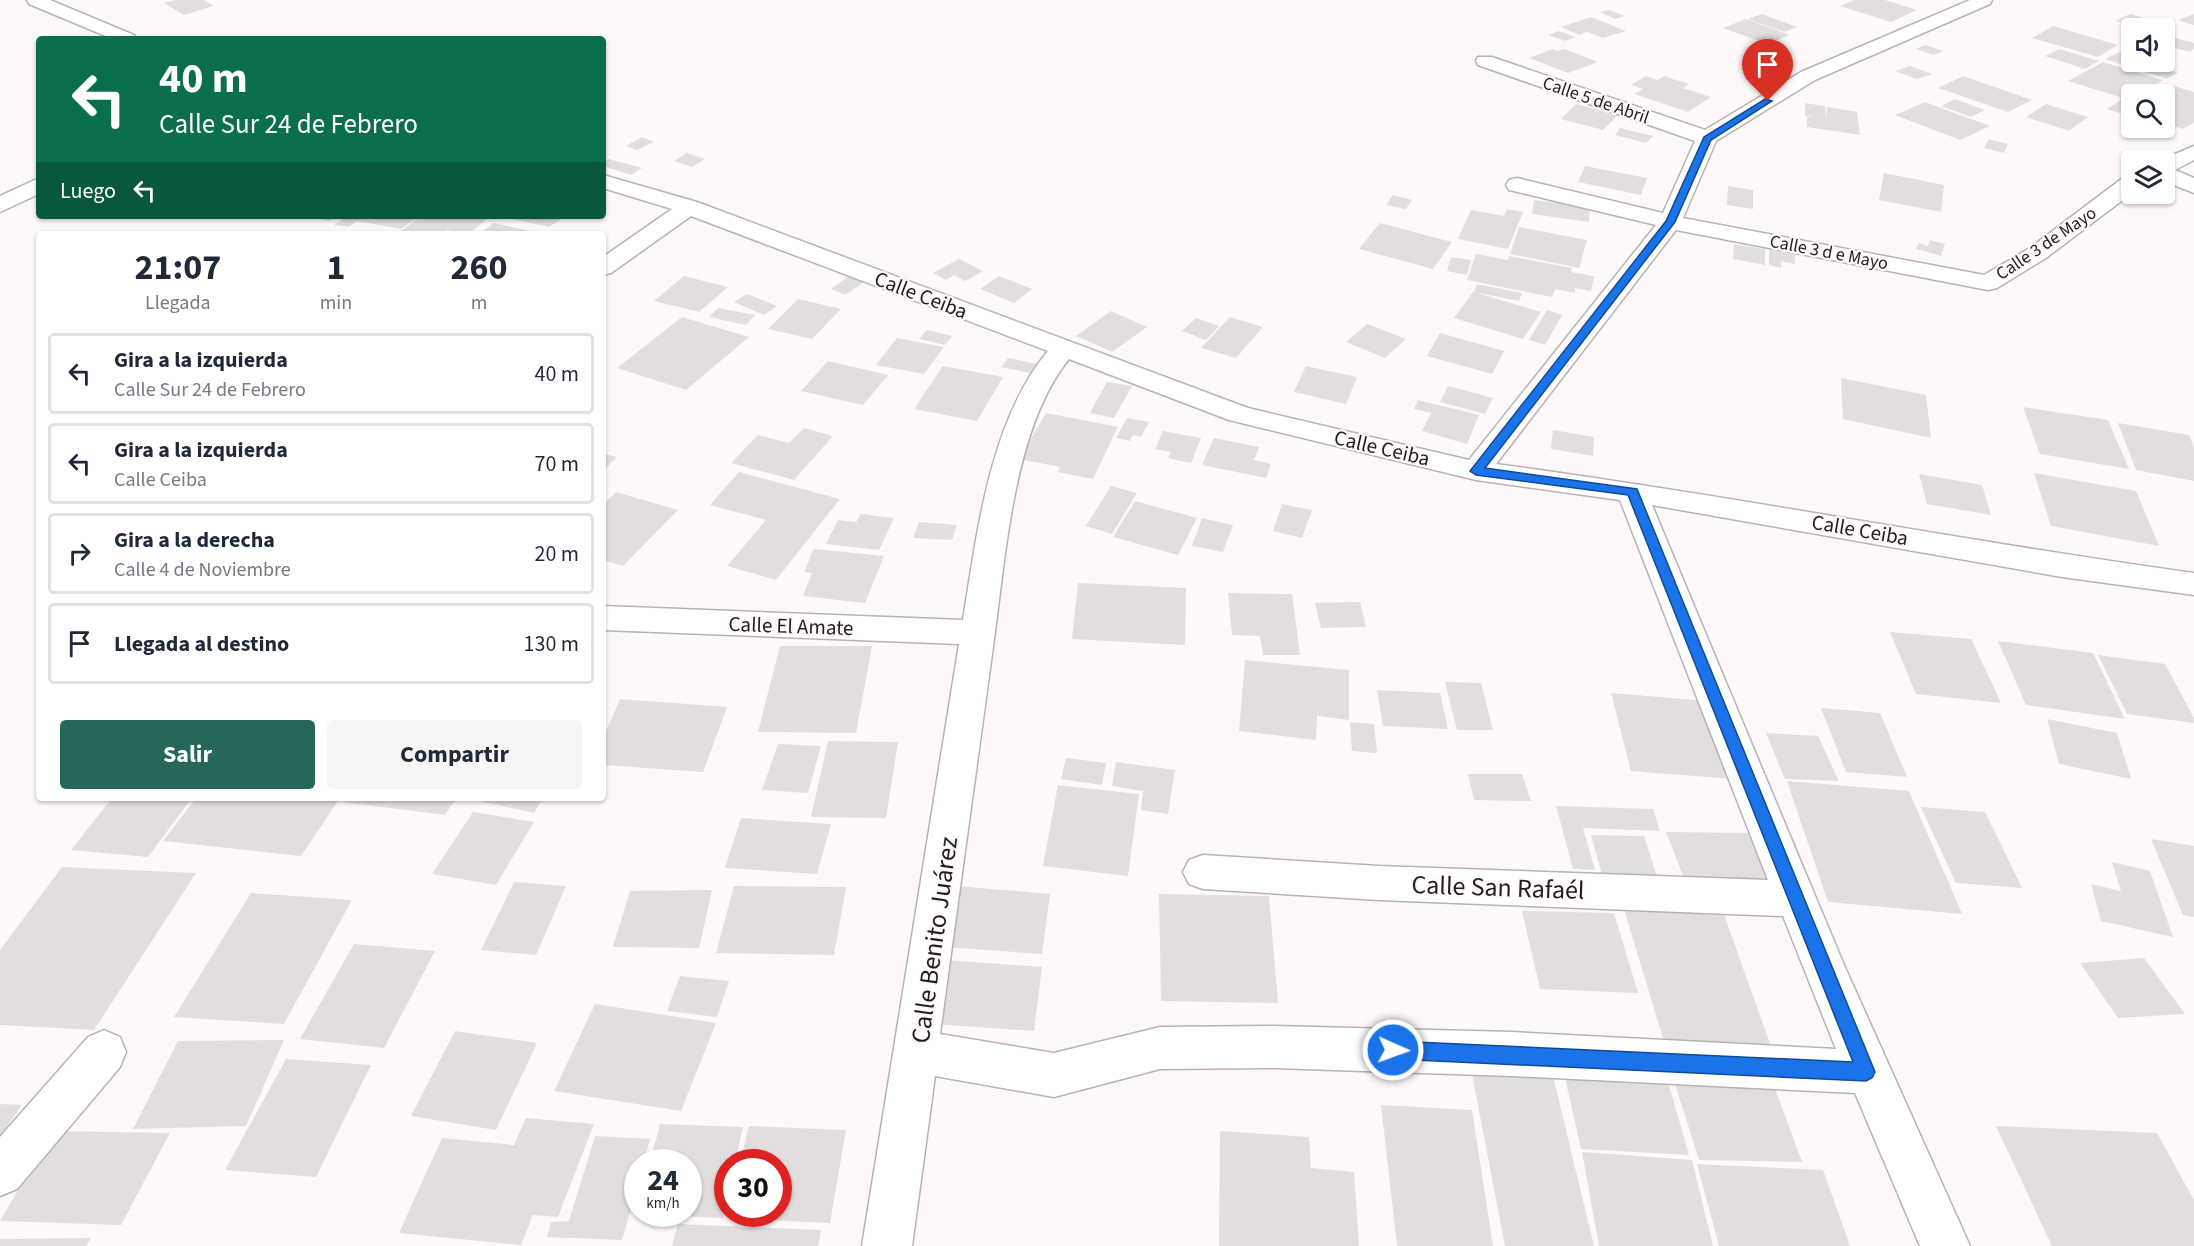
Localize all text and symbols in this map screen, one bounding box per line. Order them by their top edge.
map controls [2121,18,2175,204]
button: sound [2121,18,2175,72]
pin [1742,39,1793,101]
icon: arrive [1751,48,1784,81]
text: 40 m [159,49,248,109]
icon: left [60,60,138,138]
street label: Calle 5 de Abril [1539,71,1652,130]
button: search [2121,84,2175,138]
text: Calle Sur 24 de Febrero [159,105,418,144]
button: layers [2121,150,2175,204]
icon: left [128,174,161,207]
text: Luego [60,175,116,207]
street label: Calle 3 de Mayo [1991,201,2102,286]
street label: Calle 3 d e Mayo [1768,229,1890,276]
text: 21:07 [134,242,221,293]
text: 1 [326,242,345,293]
text: 260 [451,242,508,293]
street label: Calle Ceiba [870,264,972,326]
text: Llegada [145,289,211,317]
text: min [320,289,352,317]
text: m [471,289,487,317]
text: Gira a la izquierda [114,344,288,376]
icon: left [63,357,96,390]
text: 40 m [534,358,579,390]
text: Calle Sur 24 de Febrero [114,376,306,404]
street label: Calle Ceiba [1331,422,1433,474]
text: Gira a la izquierda [114,434,288,466]
icon: left [63,447,96,480]
text: 70 m [534,448,579,480]
text: Calle Ceiba [114,466,207,494]
street label: Calle Ceiba [1809,507,1911,553]
text: Gira a la derecha [114,524,275,556]
icon: right [63,537,96,570]
text: 20 m [534,538,579,570]
text: Calle 4 de Noviembre [114,556,291,584]
street label: Calle El Amate [728,609,854,643]
icon: arrive [63,627,96,660]
text: Llegada al destino [114,628,289,660]
text: 130 m [524,628,579,660]
button: Salir [60,720,315,789]
button: Compartir [327,720,582,789]
street label: Calle Benito Juárez [902,834,967,1046]
street label: Calle San Rafaél [1411,866,1585,909]
position arrow [1361,1018,1425,1082]
speed limit sign: 30 [714,1149,792,1227]
text: 24 [647,1159,679,1202]
text: km/h [646,1193,680,1214]

